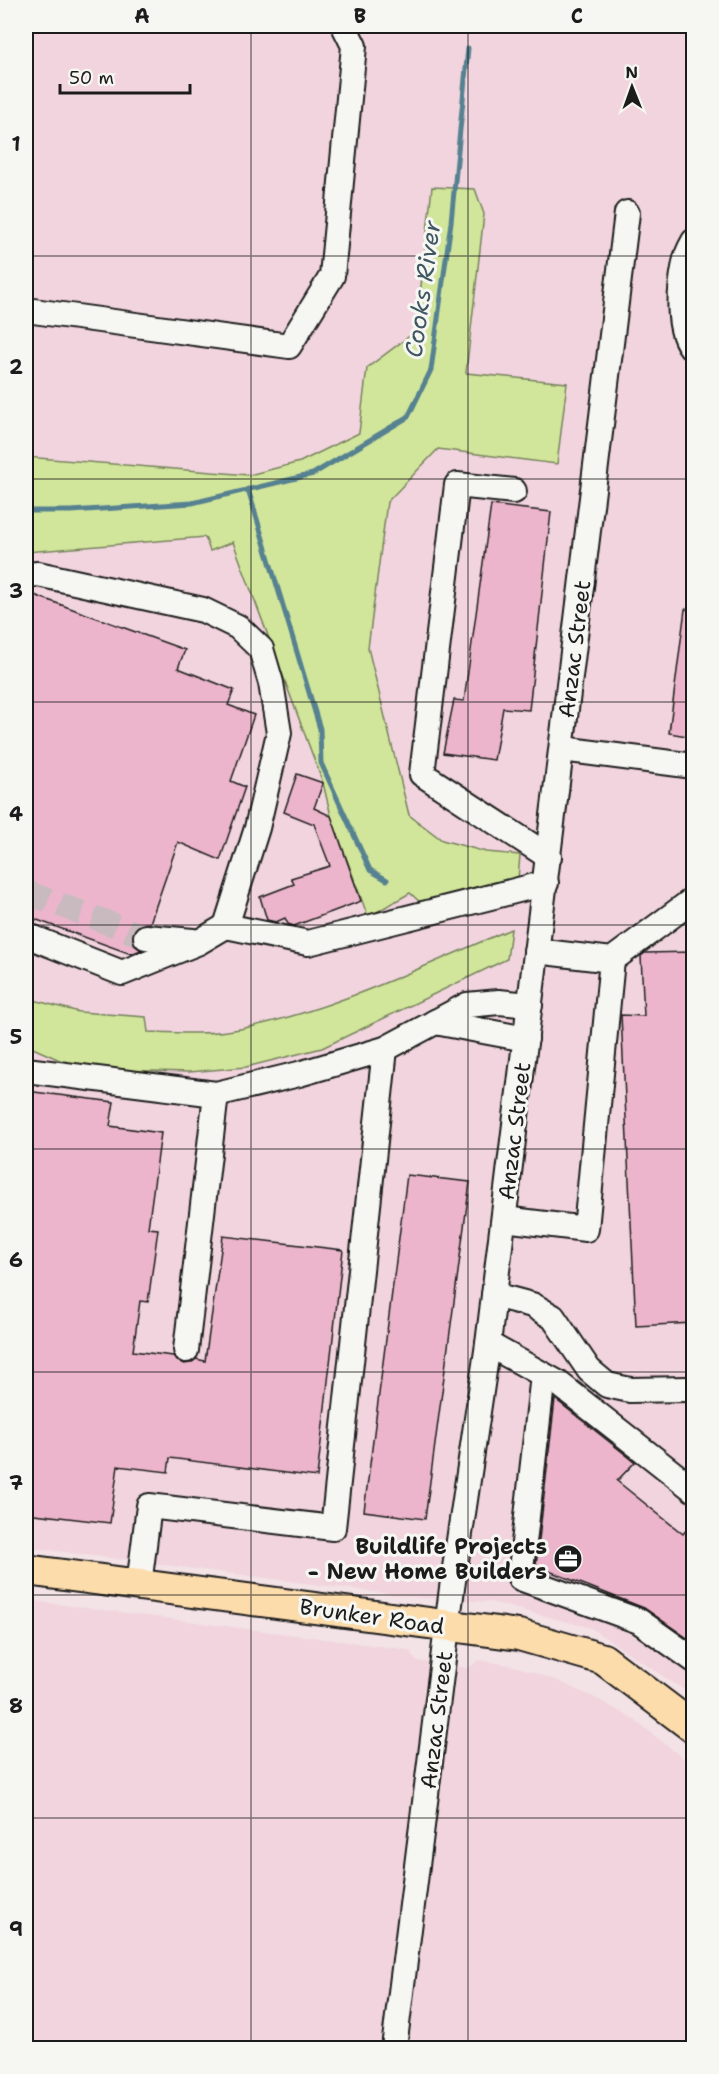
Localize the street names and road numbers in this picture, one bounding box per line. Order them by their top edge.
street label: Anzac Street [552,579,597,720]
street label: Anzac Street [492,1061,537,1202]
street label: Brunker Road [298,1592,446,1641]
street label: Anzac Street [414,1650,459,1791]

